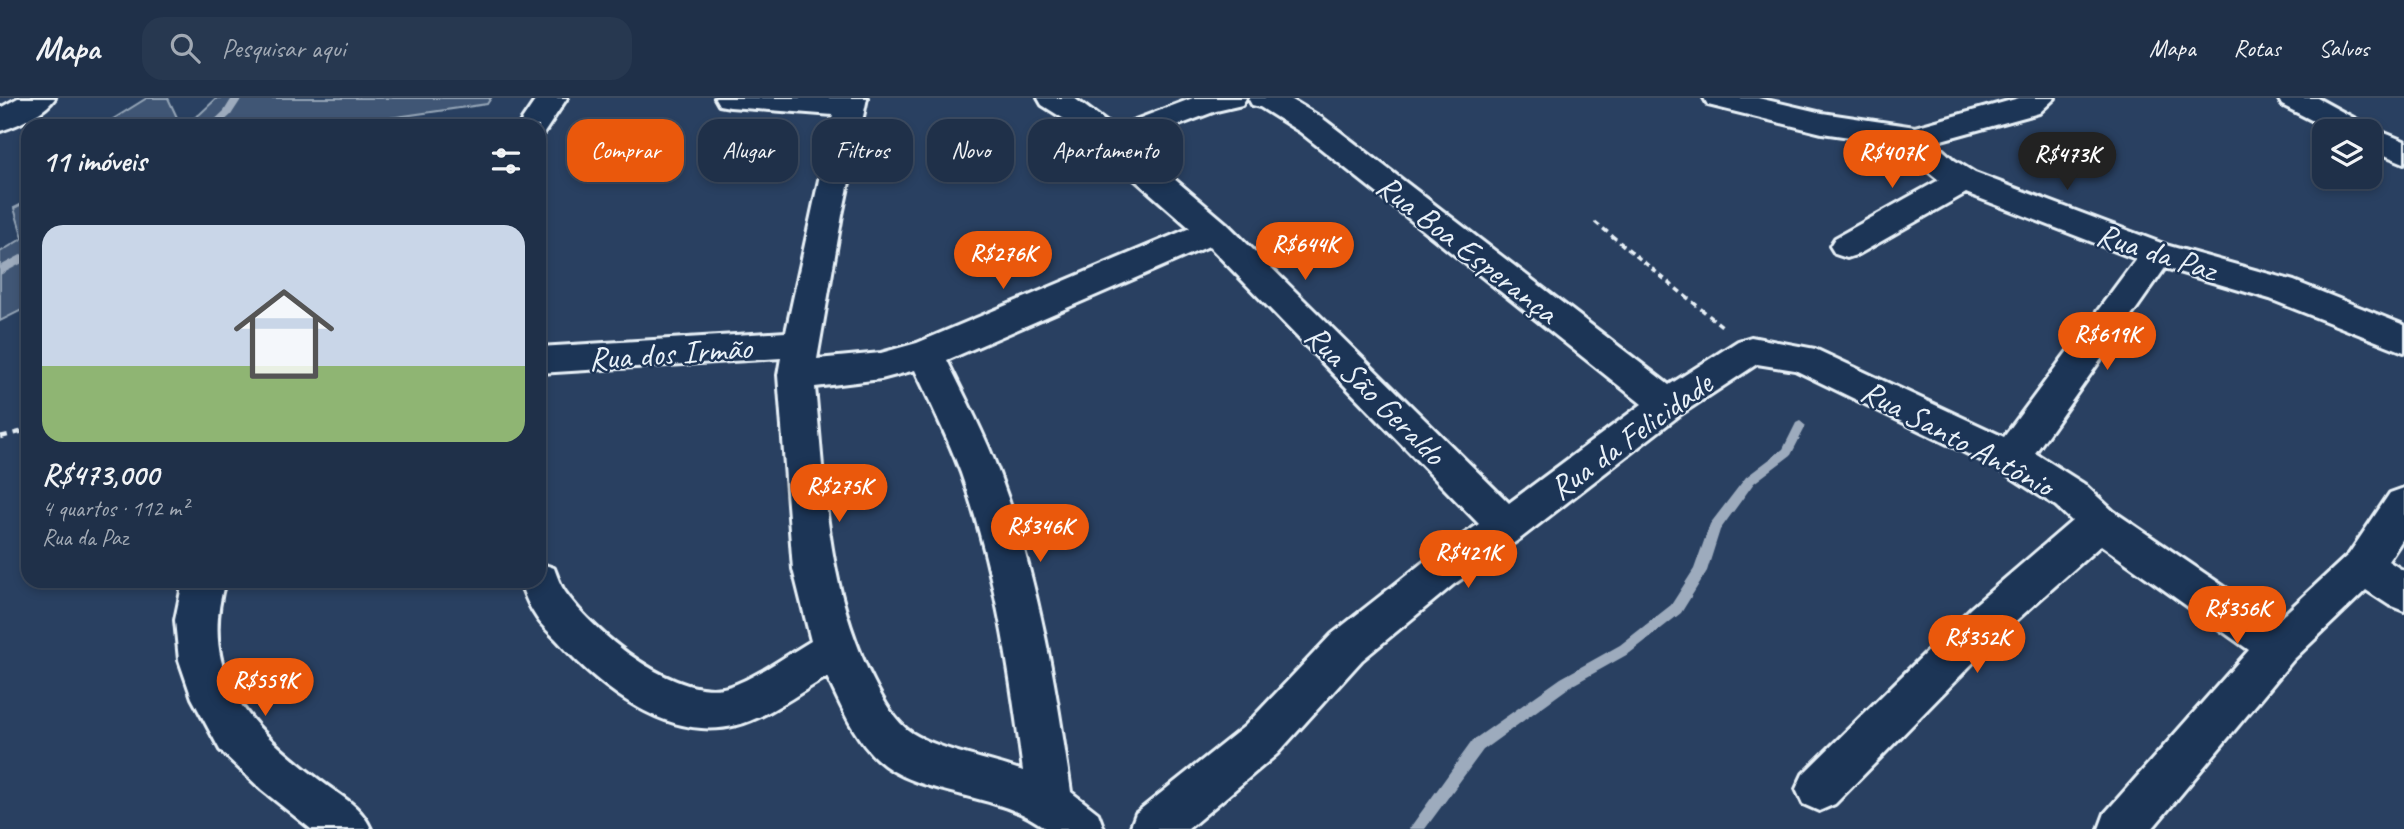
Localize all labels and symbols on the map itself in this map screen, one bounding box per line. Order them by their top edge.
pin: R$407K [1835,130,1949,190]
pin: R$473K [2010,132,2124,192]
street label: Rua Boa Esperança [1368,165,1569,334]
street label: Rua da Paz [2091,213,2224,292]
pin: R$644K [1248,222,1362,282]
pin: R$276K [946,232,1060,291]
pin: R$619K [2050,313,2164,372]
street label: Rua São Geraldo [1296,315,1456,476]
street label: Rua dos Irmão [587,326,755,380]
street label: Rua da Felicidade [1541,361,1722,509]
street label: Rua Santo Antônio [1854,370,2064,508]
pin: R$275K [782,464,896,524]
pin: R$346K [983,504,1097,564]
pin: R$421K [1411,531,1525,590]
pin: R$356K [2180,587,2294,646]
pin: R$352K [1920,616,2034,675]
pin: R$559K [208,658,322,718]

